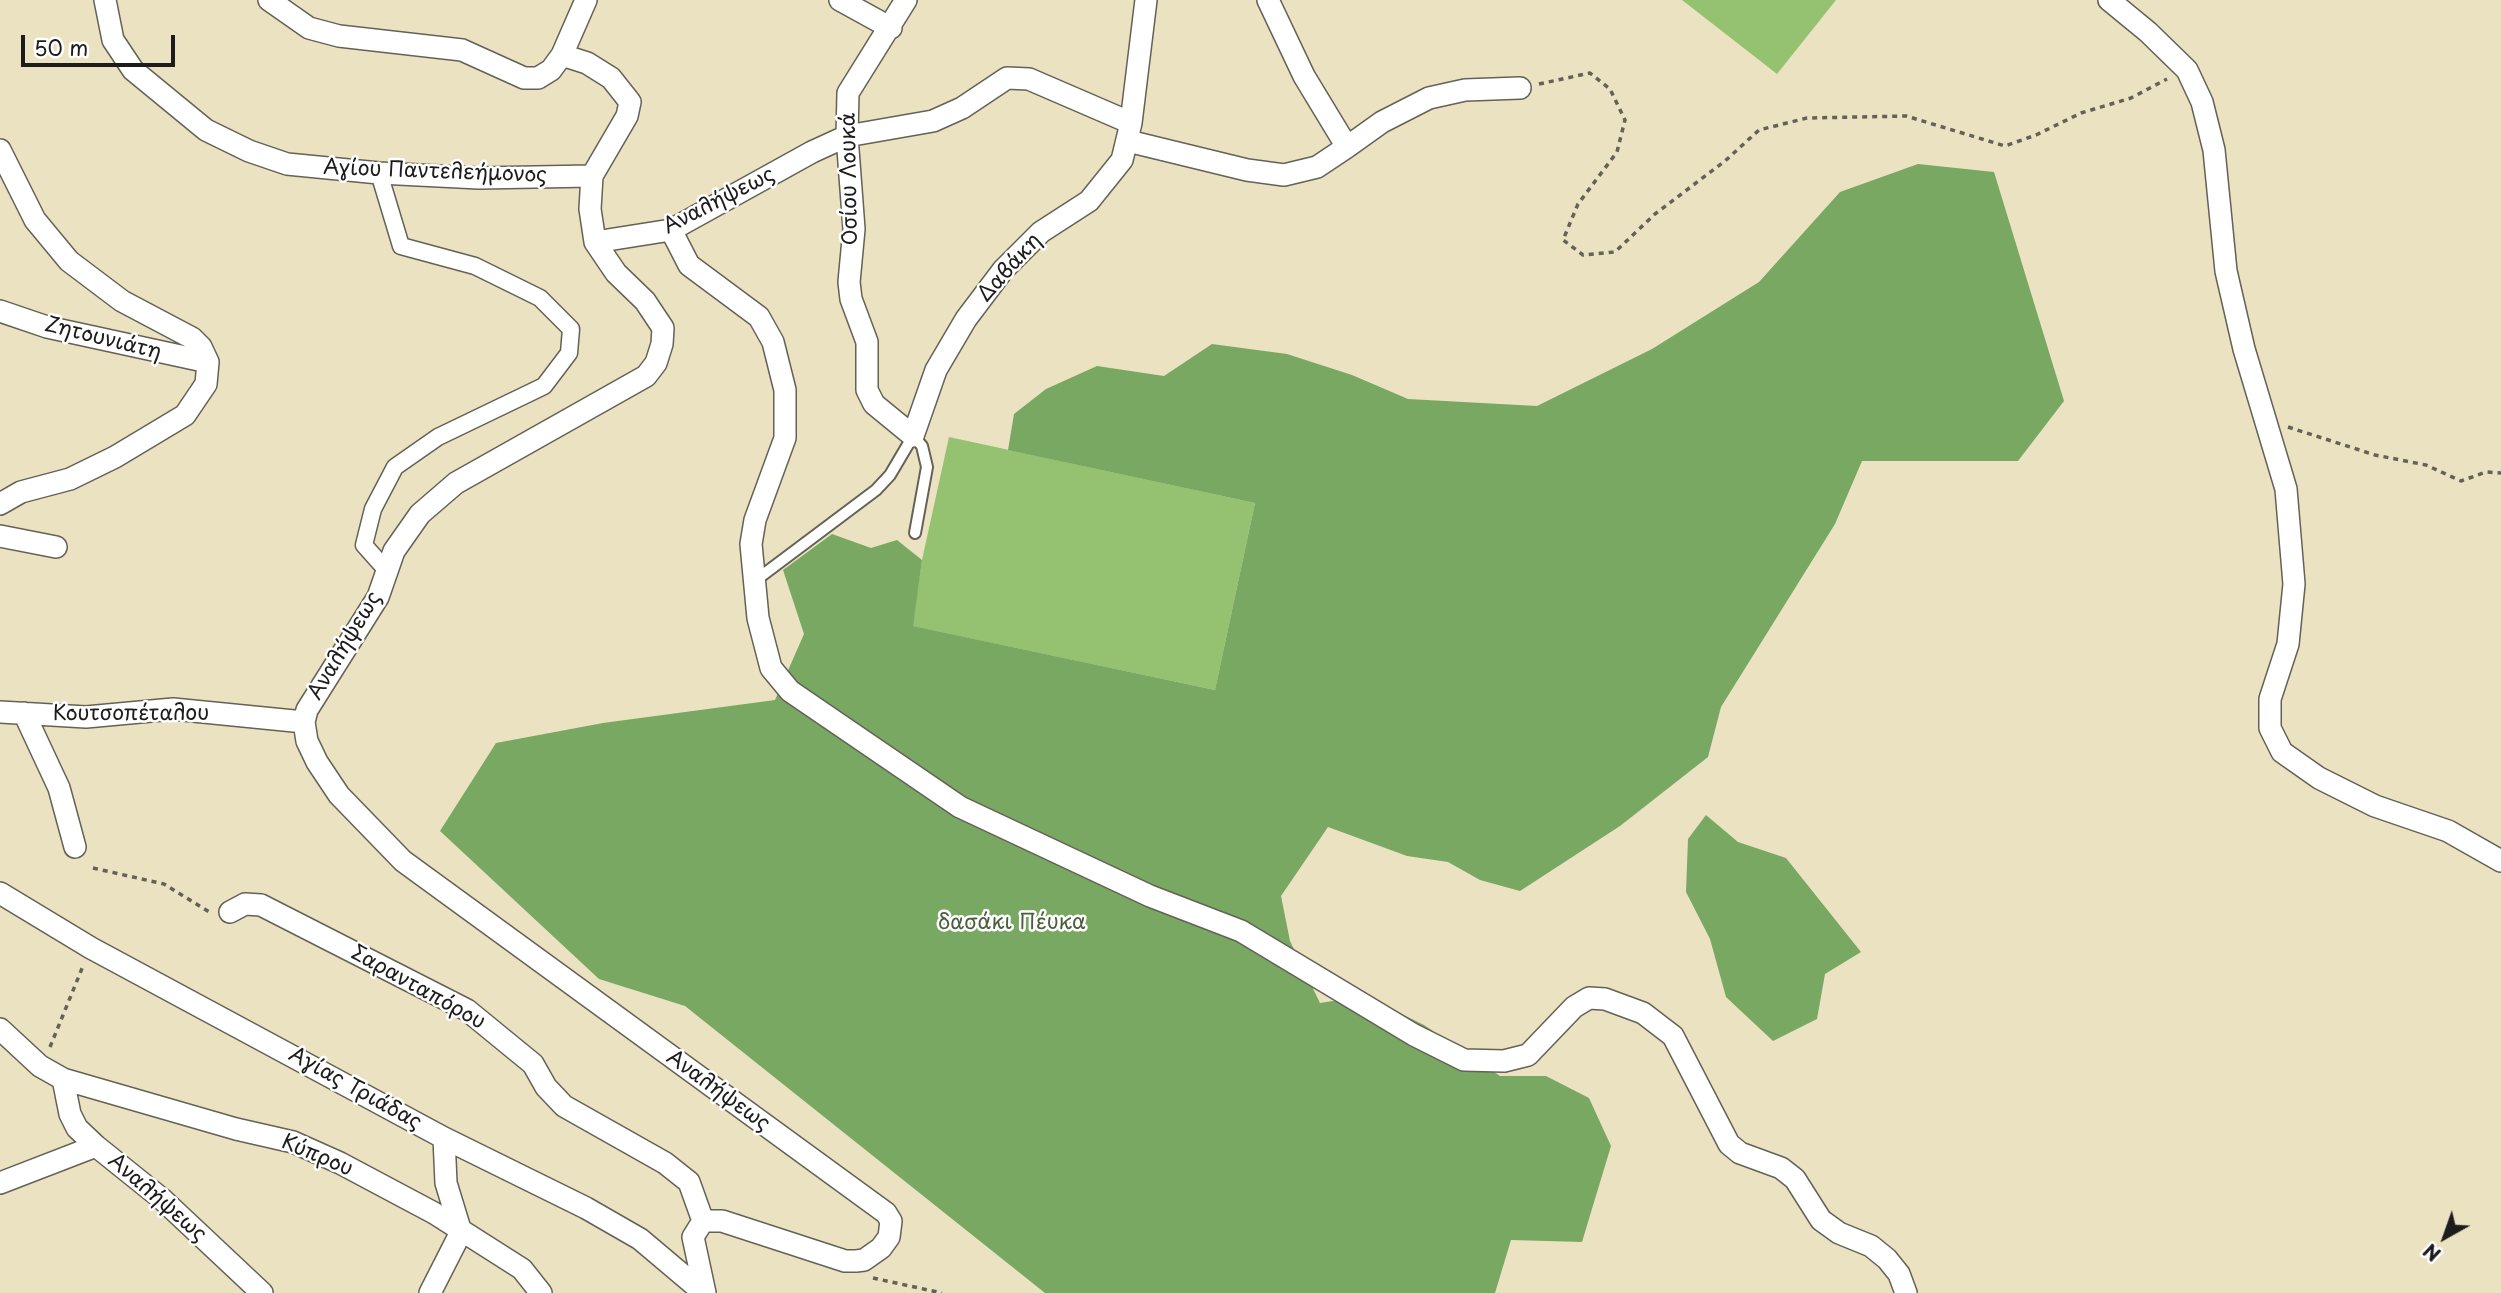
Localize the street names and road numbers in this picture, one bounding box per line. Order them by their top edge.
street label: Οσίου Λουκά [836,112,864,246]
street label: Αγίου Παντελεήμονος [323,156,547,188]
street label: Αναλήψεως [659,162,779,240]
street label: Δαβάκη [973,229,1047,307]
street label: Ζητουνιάτη [42,312,164,366]
street label: Αναλήψεως [303,587,387,705]
street label: Κουτσοπέταλου [53,701,209,727]
street label: Σαρανταπόρου [347,941,489,1035]
street label: Αγίας Τριάδας [284,1042,426,1136]
street label: Αναλήψεως [661,1045,775,1137]
street label: Κύπρου [278,1130,356,1182]
street label: Αναλήψεως [103,1149,211,1247]

